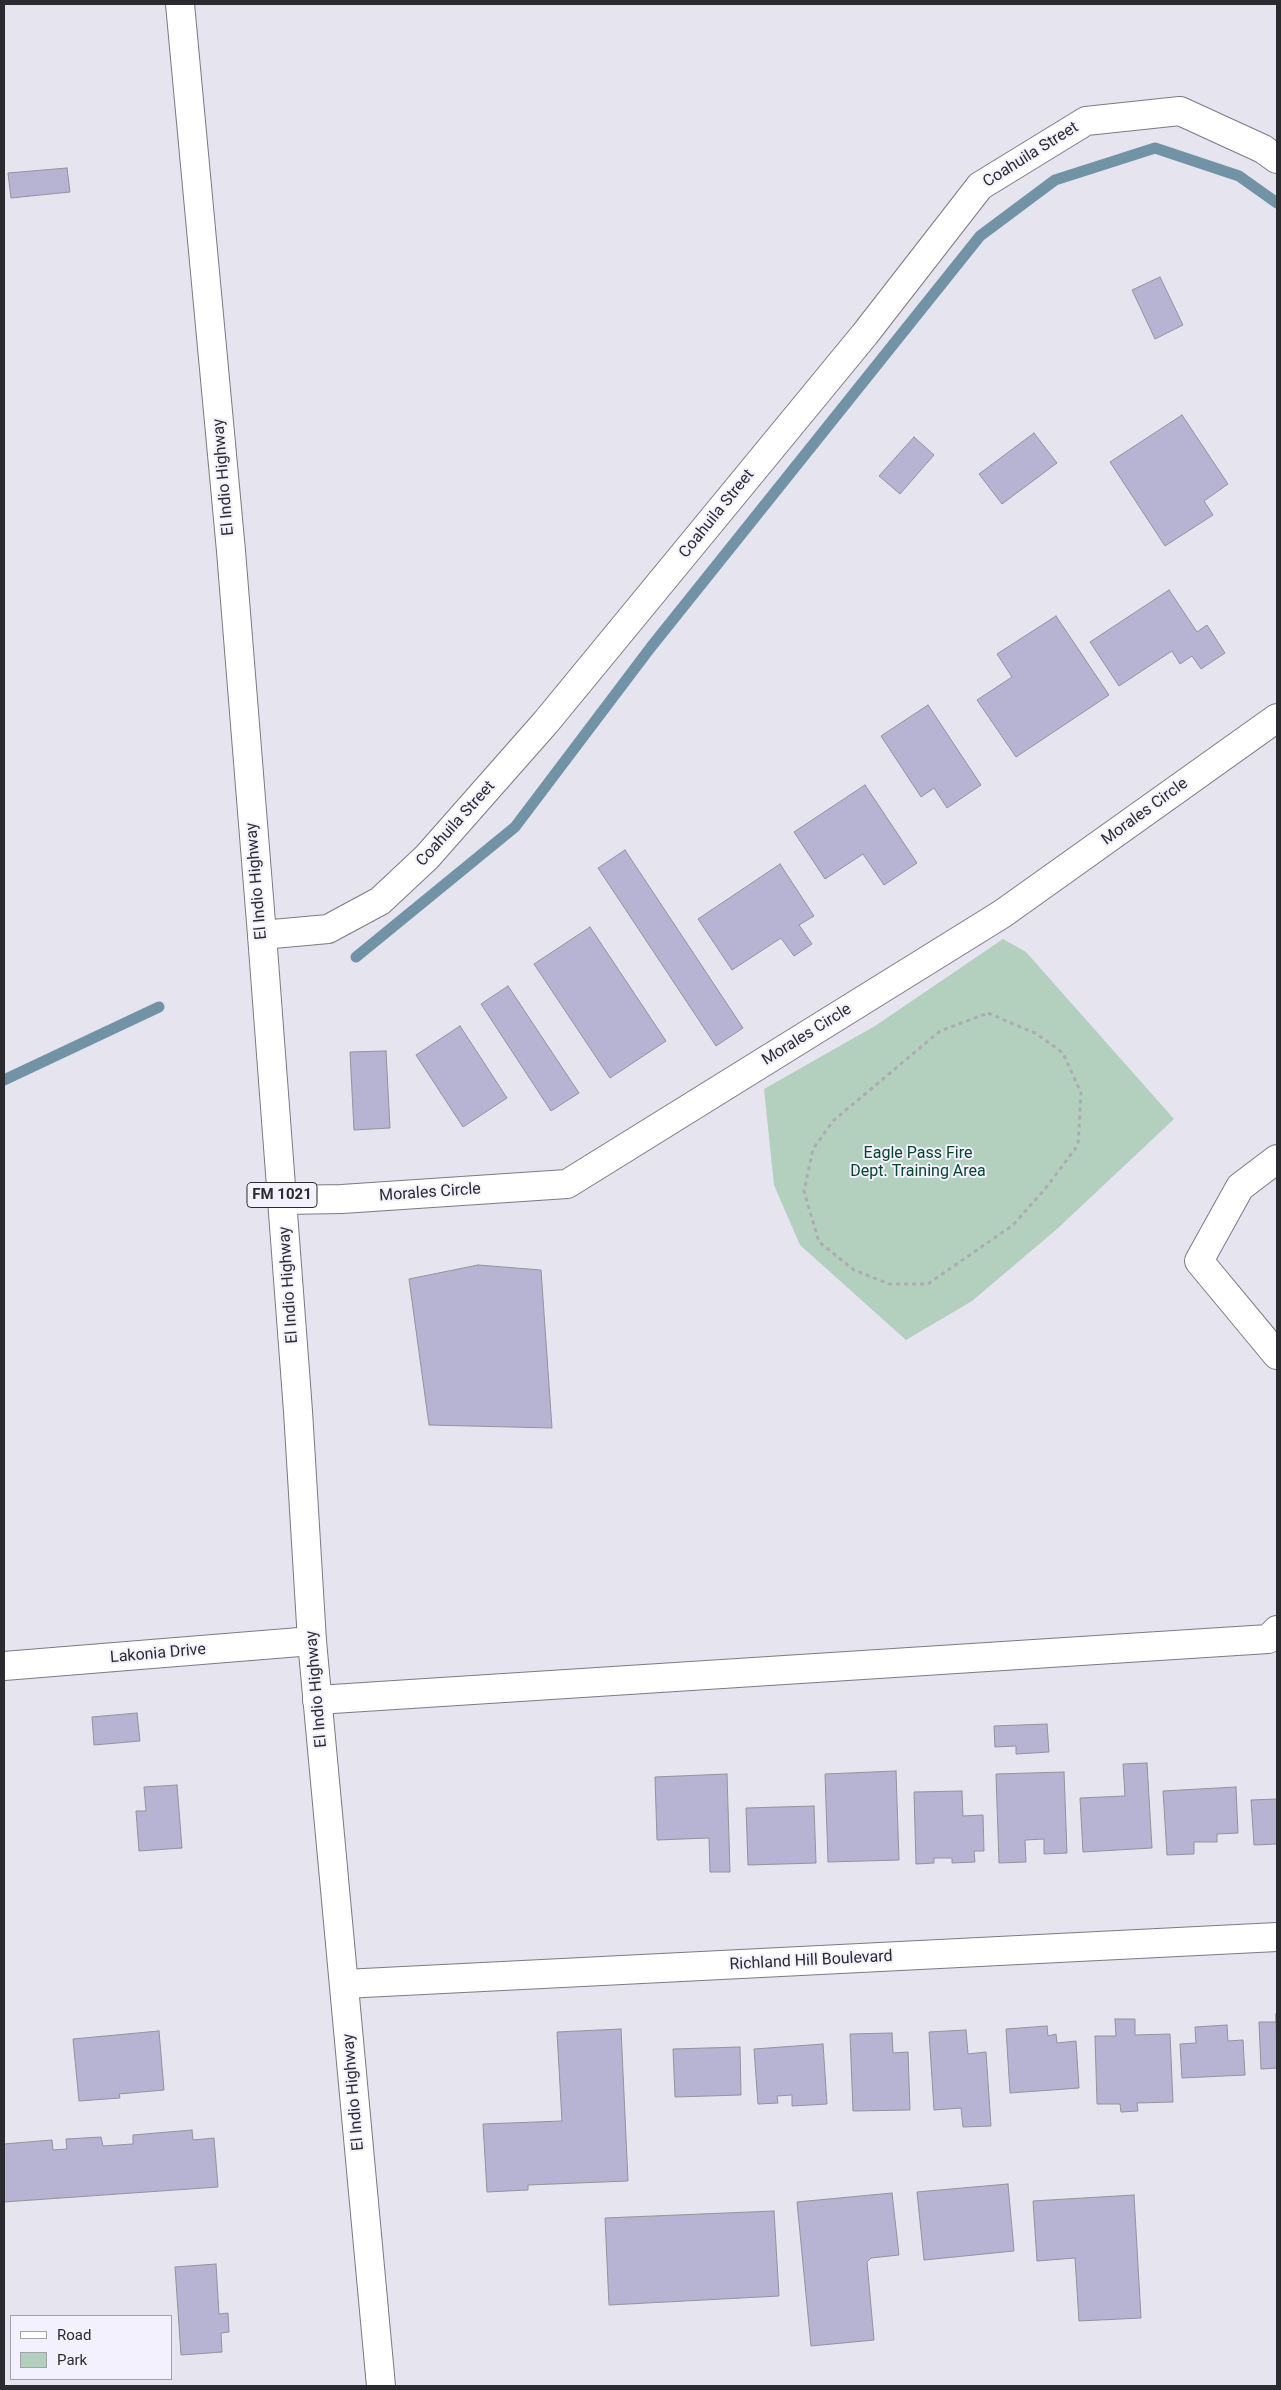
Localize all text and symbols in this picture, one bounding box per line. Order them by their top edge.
street label: Coahuila Street [980,118,1082,192]
street label: El Indio Highway [209,418,239,536]
street label: Coahuila Street [675,466,759,562]
street label: Morales Circle [1098,774,1192,850]
street label: Coahuila Street [413,777,499,871]
street label: El Indio Highway [242,822,272,940]
street label: Morales Circle [759,1000,855,1070]
park label: Eagle Pass Fire Dept. Training Area [850,1144,986,1182]
street label: Morales Circle [379,1180,481,1206]
road number: FM 1021 [247,1182,317,1208]
street label: El Indio Highway [275,1226,303,1344]
street label: El Indio Highway [302,1630,332,1748]
street label: Lakonia Drive [109,1640,207,1668]
street label: Richland Hill Boulevard [729,1947,893,1975]
street label: El Indio Highway [339,2033,369,2151]
legend [10,2315,172,2380]
text: Road [57,2326,91,2344]
text: Park [57,2351,87,2369]

